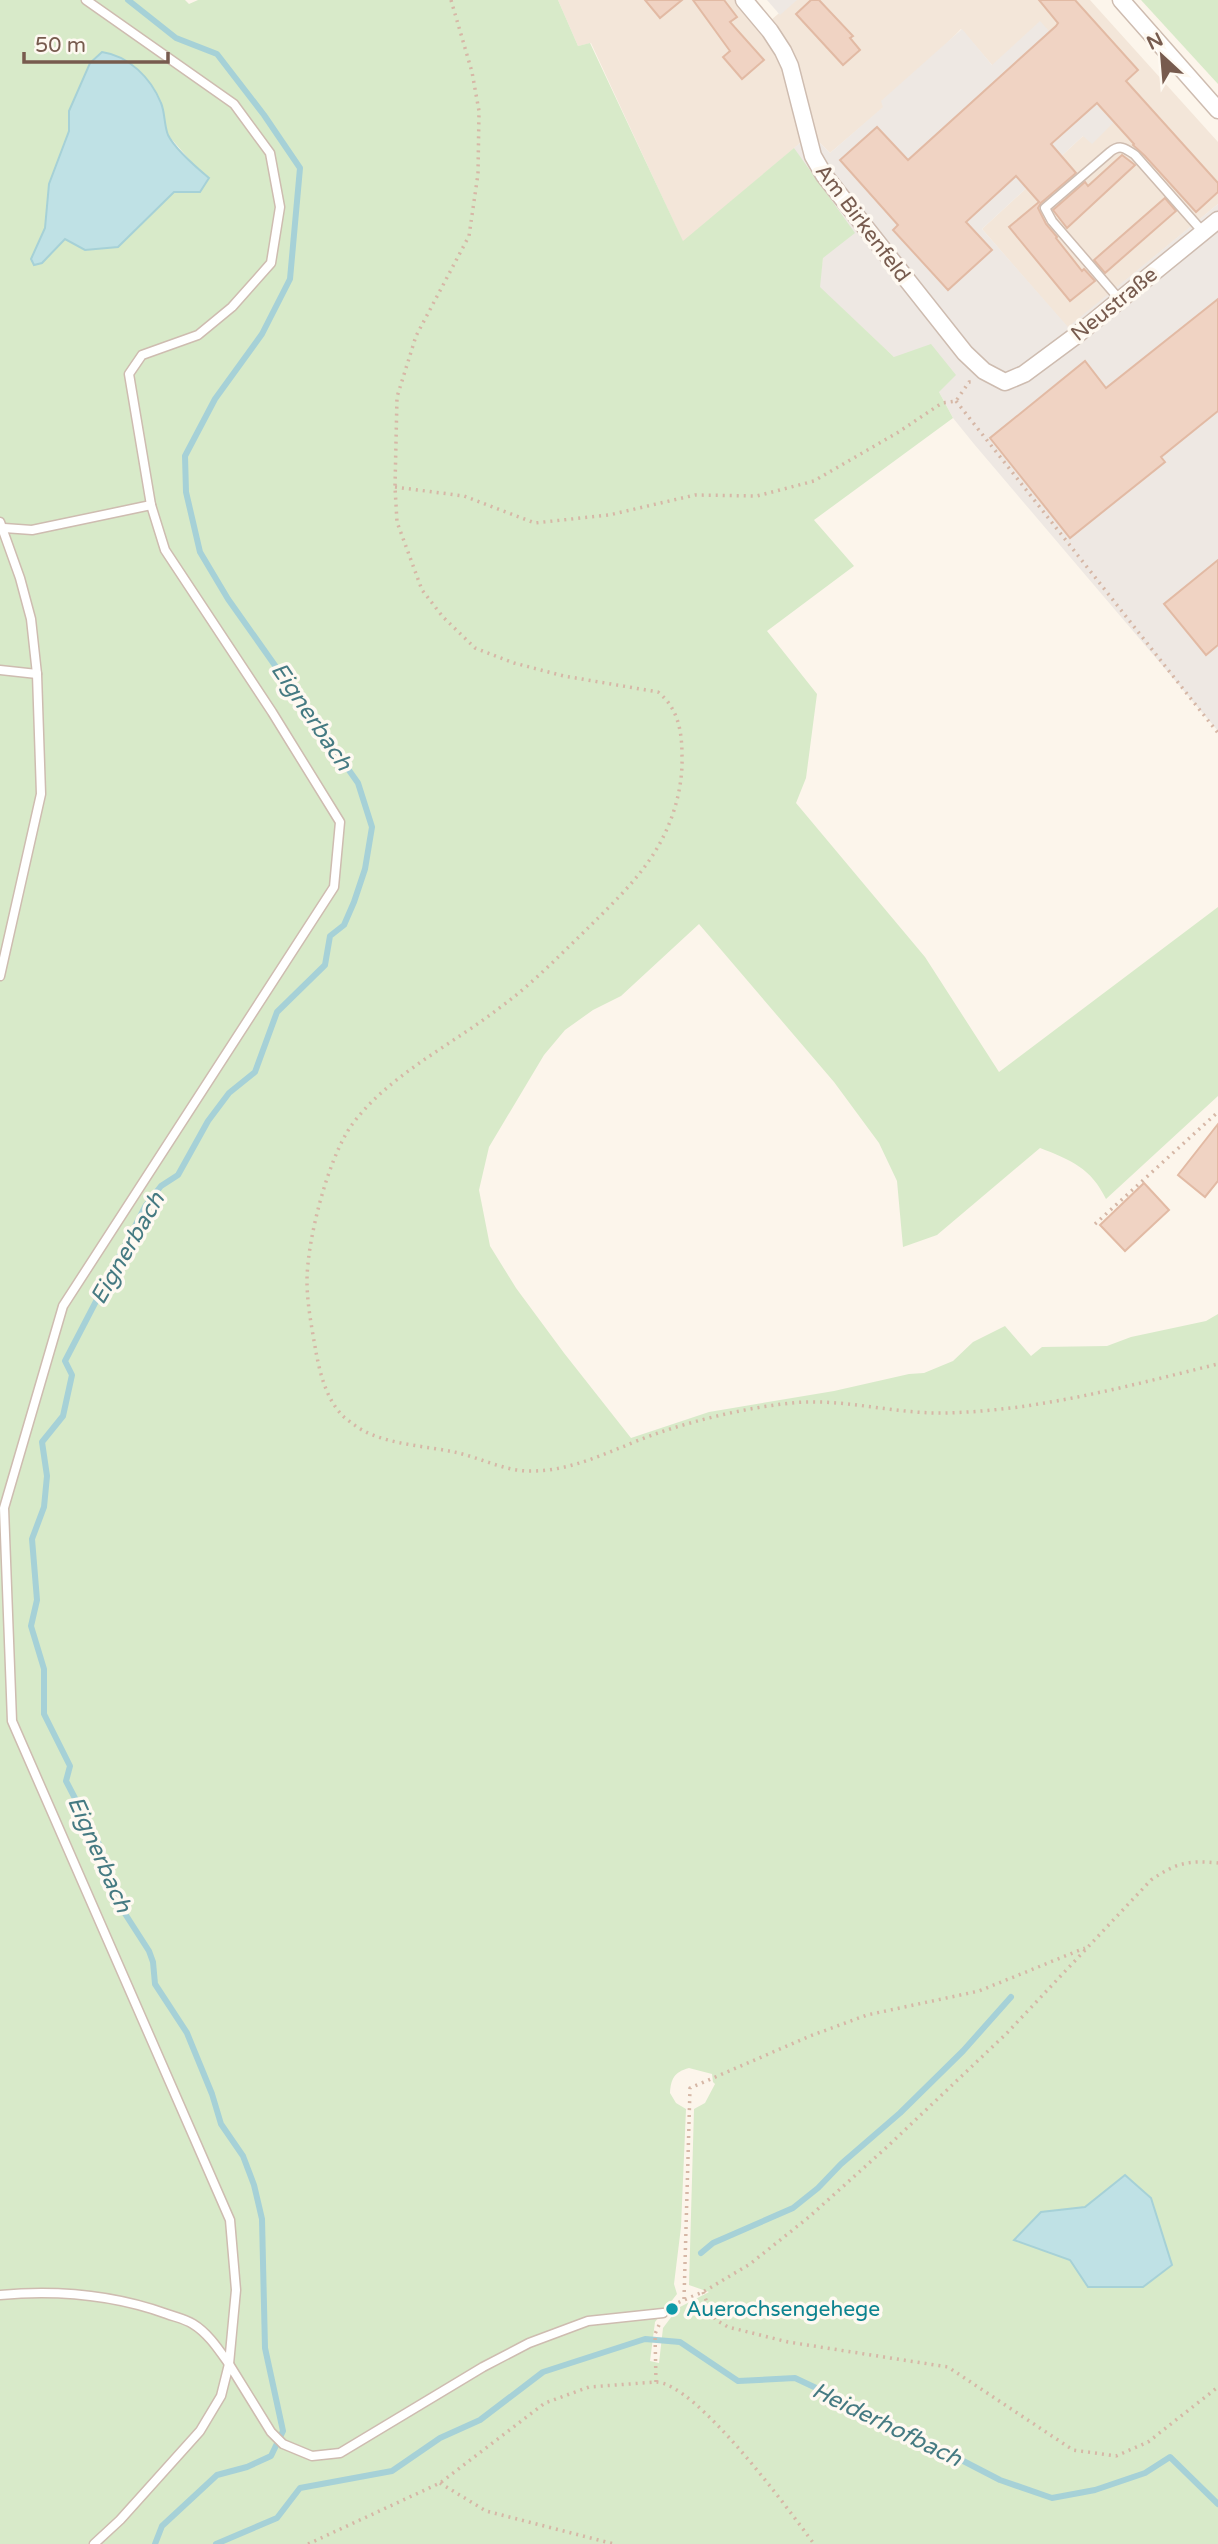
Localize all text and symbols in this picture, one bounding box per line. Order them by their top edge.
scale bar [24,21,168,65]
north arrow [1127,21,1197,91]
text: N [1143,28,1167,55]
text: 50 m [35,33,86,58]
street label: Am Birkenfeld [810,159,915,287]
street label: Neustraße [1066,262,1163,347]
water label: Eignerbach [265,657,358,777]
water label: Eignerbach [85,1187,172,1309]
water label: Eignerbach [61,1792,138,1918]
place label: Auerochsengehege [686,2297,880,2322]
marker: Auerochsengehege [664,2301,680,2317]
water label: Heiderhofbach [807,2377,967,2474]

